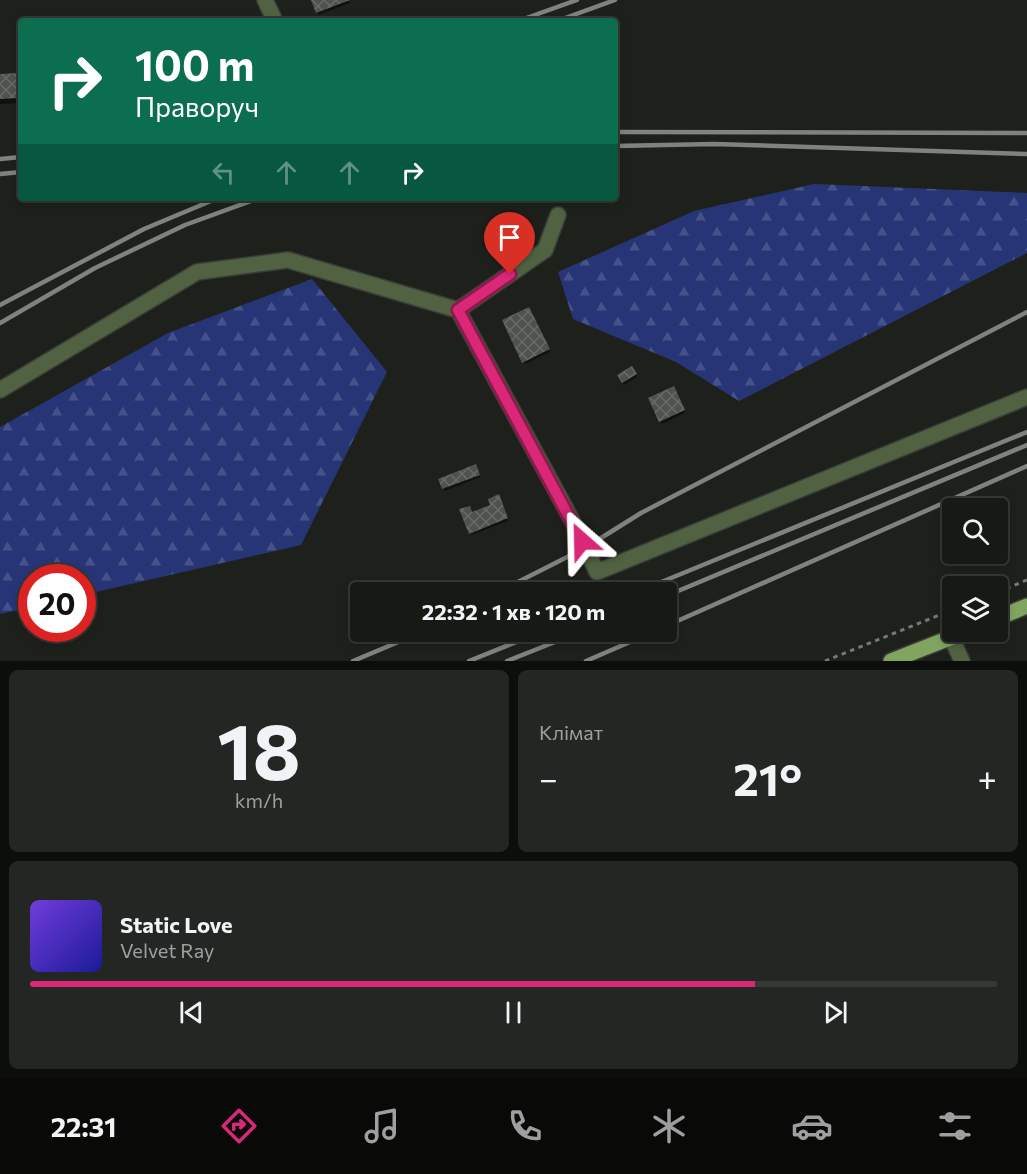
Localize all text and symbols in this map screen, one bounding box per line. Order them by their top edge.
text: 100 m [135,38,255,90]
icon: right [36,42,114,120]
text: Праворуч [135,90,259,123]
icon: left [207,156,240,189]
icon: ahead [270,156,303,189]
icon: ahead [333,156,366,189]
icon: right [396,156,429,189]
pin [484,212,535,274]
icon: arrive [493,221,526,254]
map controls [942,498,1008,642]
button: search [942,498,1008,564]
position arrow [550,509,614,573]
speed limit sign: 20 [18,564,96,642]
button: layers [942,576,1008,642]
text: 22:32 · 1 хв · 120 m [422,598,605,625]
text: 18 [217,701,301,796]
text: Клімат [539,720,603,744]
text: 21° [733,750,802,805]
text: − [539,757,558,798]
text: + [978,757,997,798]
text: km/h [235,788,283,812]
text: Static Love [120,911,233,938]
text: Velvet Ray [120,938,214,962]
icon: previous [175,996,208,1029]
icon: pause [497,996,530,1029]
icon: next [819,996,852,1029]
icon: directions [218,1105,260,1147]
icon: music [361,1105,403,1147]
icon: phone [504,1105,546,1147]
icon: climate [648,1105,690,1147]
icon: car [791,1105,833,1147]
icon: filters [934,1105,976,1147]
text: 22:31 [51,1110,116,1143]

